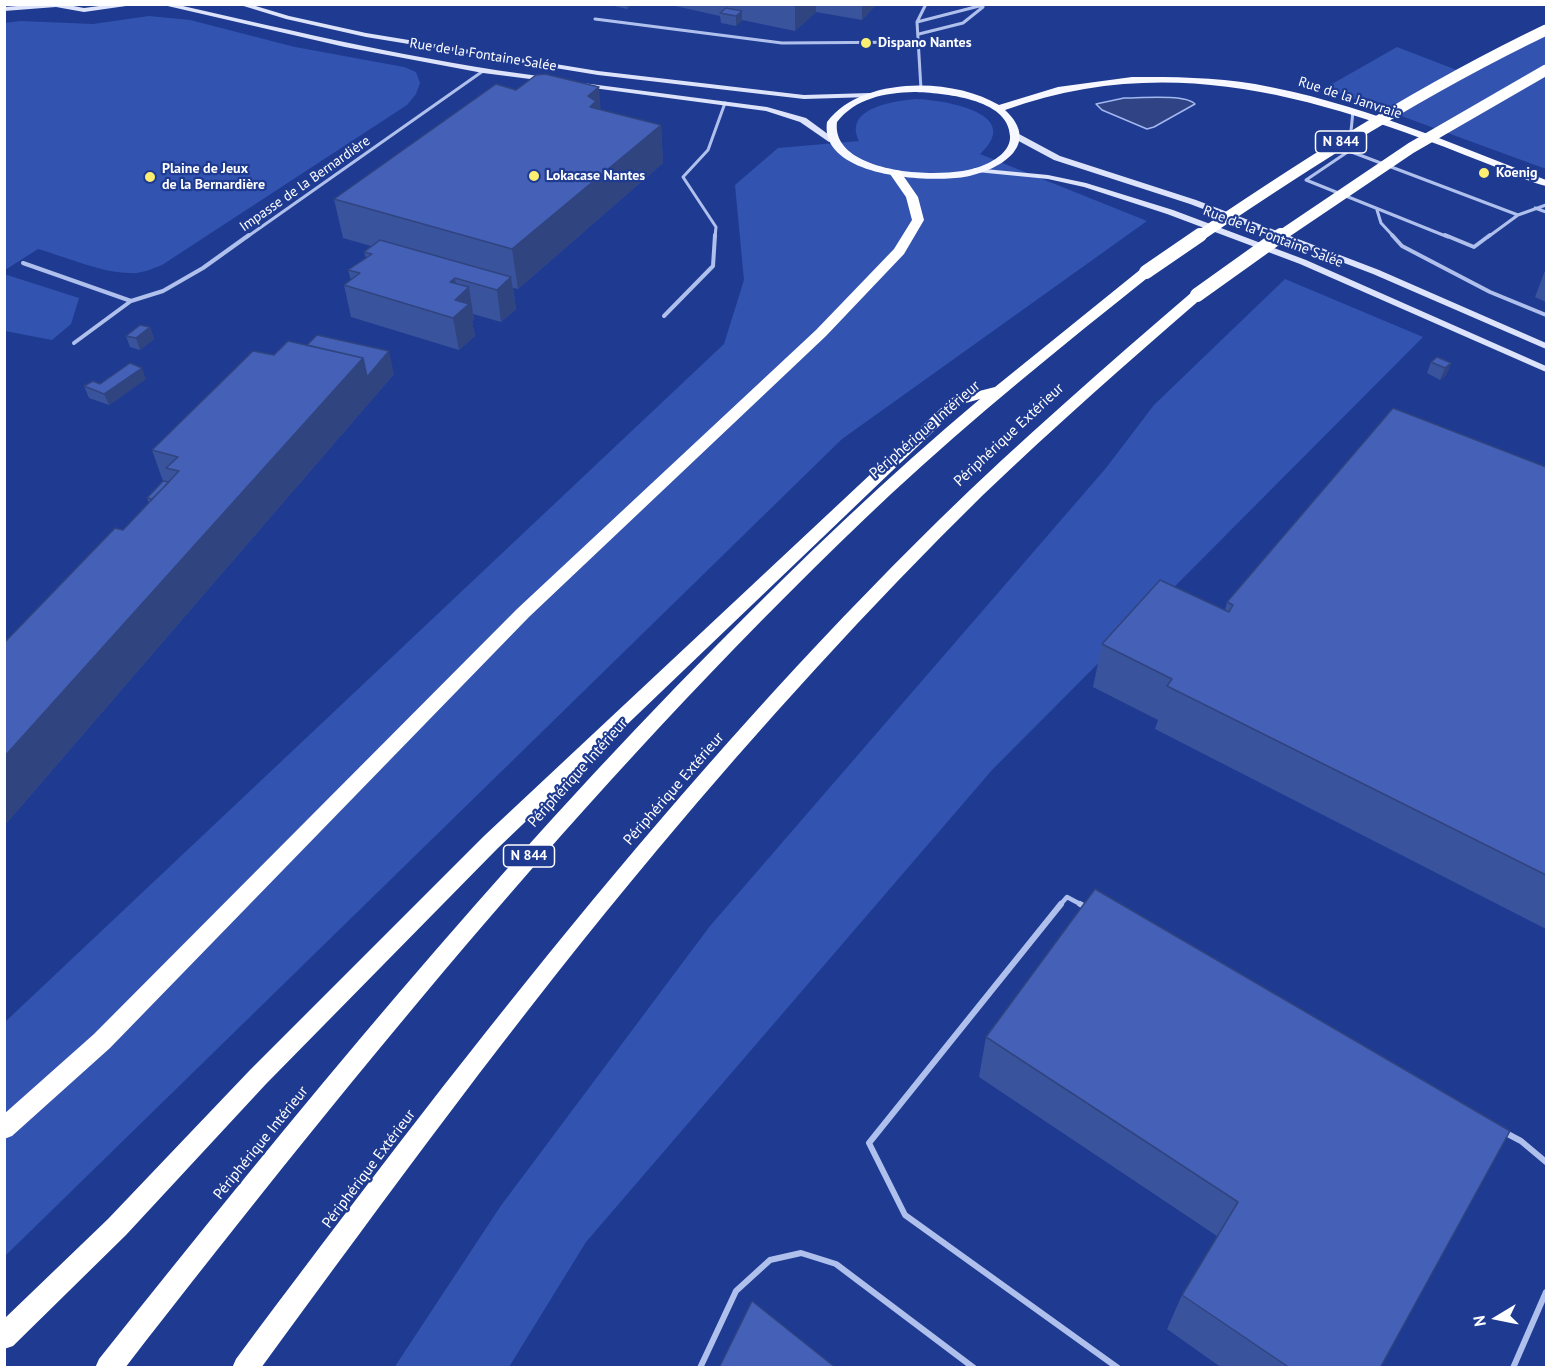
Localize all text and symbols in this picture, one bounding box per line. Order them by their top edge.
street label: Rue de la Fontaine Salée [408,35,558,75]
place label: Dispano Nantes [878,35,972,51]
marker: Dispano Nantes [859,36,873,50]
street label: Rue de la Janvraie [1296,73,1404,123]
road number: N 844 [1316,131,1366,153]
street label: Impasse de la Bernardière [237,133,373,235]
place label: Plaine de Jeux de la Bernardière [162,161,265,194]
place label: Koenig [1496,165,1538,181]
marker: Koenig [1477,166,1491,180]
place label: Lokacase Nantes [546,168,645,184]
marker: Lokacase Nantes [527,169,541,183]
marker: Plaine de Jeux de la Bernardière [143,170,157,184]
street label: Rue de la Fontaine Salée [1201,203,1345,271]
street label: Périphérique Intérieur [866,377,984,483]
street label: Périphérique Extérieur [950,379,1068,491]
street label: Périphérique Intérieur [524,715,632,831]
street label: Périphérique Extérieur [620,729,728,849]
road number: N 844 [504,845,554,867]
street label: Périphérique Intérieur [210,1083,312,1203]
street label: Périphérique Extérieur [319,1106,419,1232]
north arrow [1467,1288,1527,1348]
text: N [1469,1314,1490,1328]

